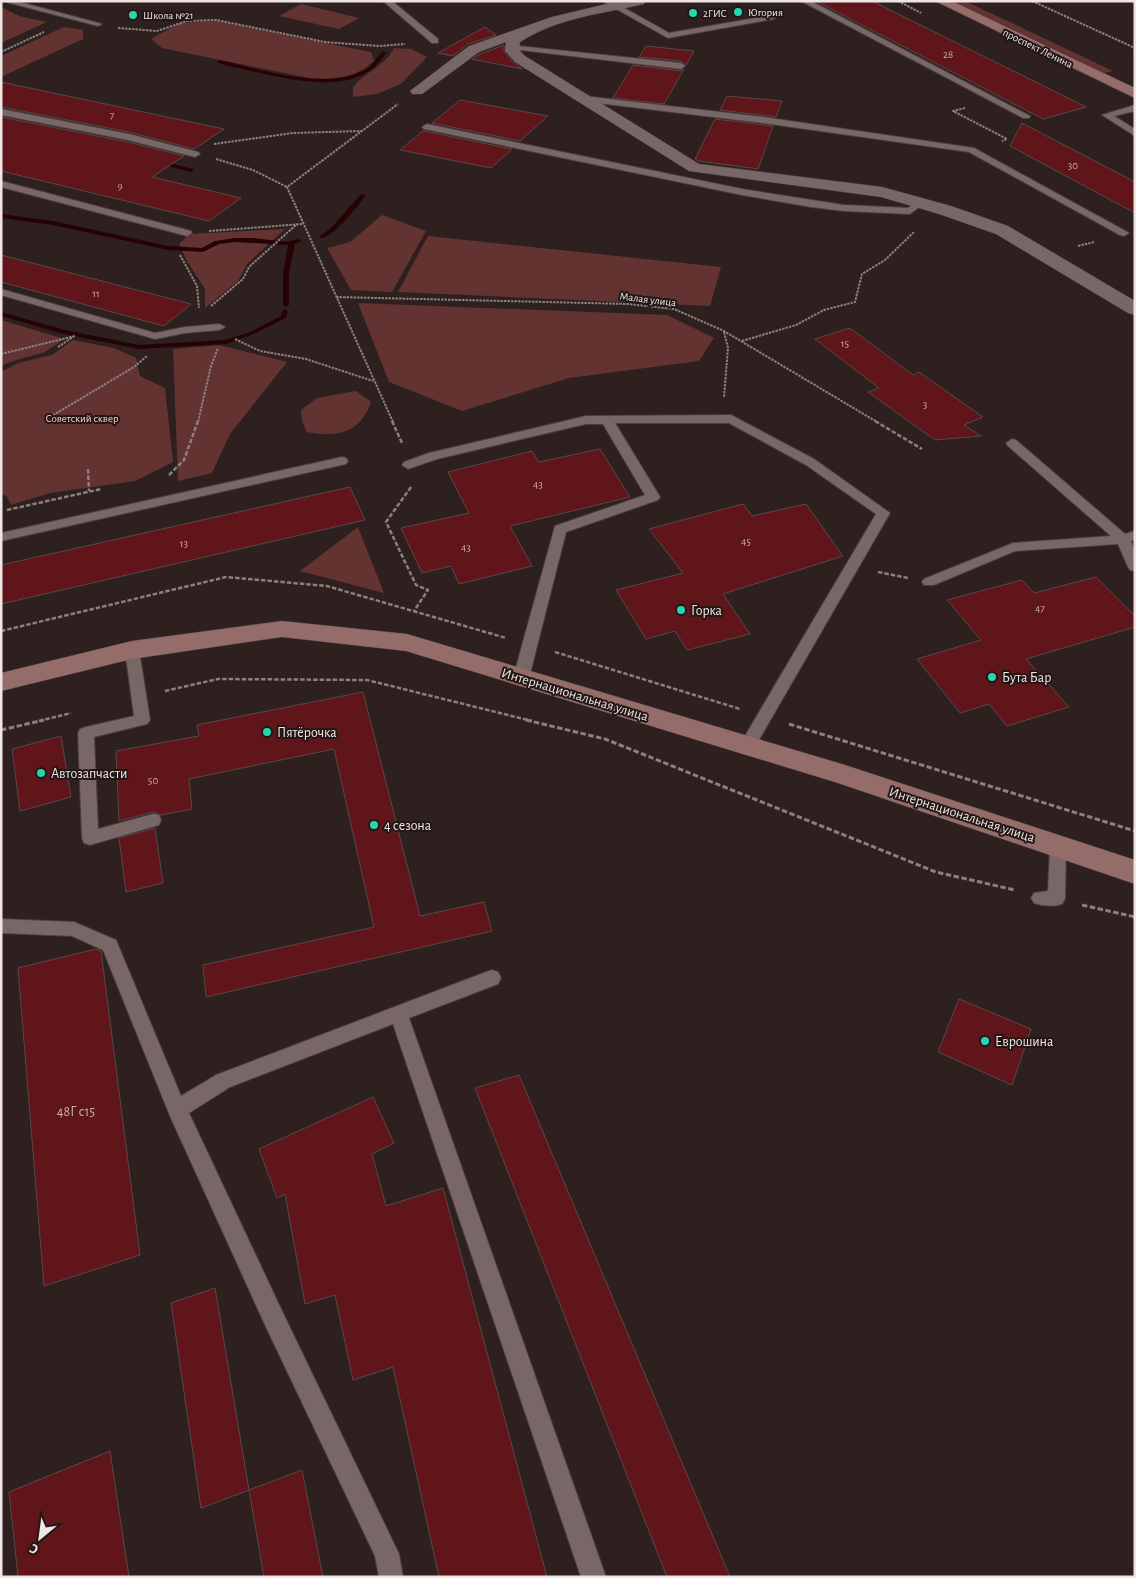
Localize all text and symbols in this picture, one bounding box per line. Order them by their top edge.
marker: Югория [732,6,744,18]
marker: 2ГИС [687,7,699,19]
place label: Югория [748,7,783,18]
place label: 2ГИС [703,8,727,19]
marker: Школа №21 [127,9,139,21]
place label: Школа №21 [143,10,194,21]
street label: проспект Ленина [1001,27,1075,70]
house number: 28 [943,49,953,60]
house number: 7 [110,110,115,121]
house number: 30 [1068,160,1078,171]
house number: 9 [117,180,123,191]
house number: 11 [92,288,100,299]
street label: Малая улица [619,291,677,308]
house number: 15 [841,338,850,349]
house number: 3 [923,399,928,410]
park label: Советский сквер [45,413,119,424]
house number: 43 [533,479,543,490]
house number: 45 [741,536,751,547]
house number: 13 [180,538,189,549]
house number: 43 [461,542,471,553]
house number: 47 [1035,603,1045,614]
marker: Горка [675,604,687,616]
place label: Горка [691,604,723,618]
street label: Интернациональная улица [500,666,650,724]
marker: Бута Бар [986,671,998,683]
place label: Бута Бар [1002,671,1051,685]
marker: Пятёрочка [261,726,273,738]
place label: Пятёрочка [277,726,337,740]
marker: Автозапчасти [35,767,47,779]
place label: Автозапчасти [51,767,127,781]
house number: 50 [148,775,158,786]
street label: Интернациональная улица [887,785,1037,845]
marker: 4 сезона [368,819,380,831]
place label: 4 сезона [384,819,432,833]
marker: Еврошина [979,1035,991,1047]
place label: Еврошина [995,1035,1054,1049]
house number: 48Г с15 [57,1105,95,1119]
north arrow [15,1513,65,1563]
text: С [27,1540,41,1556]

